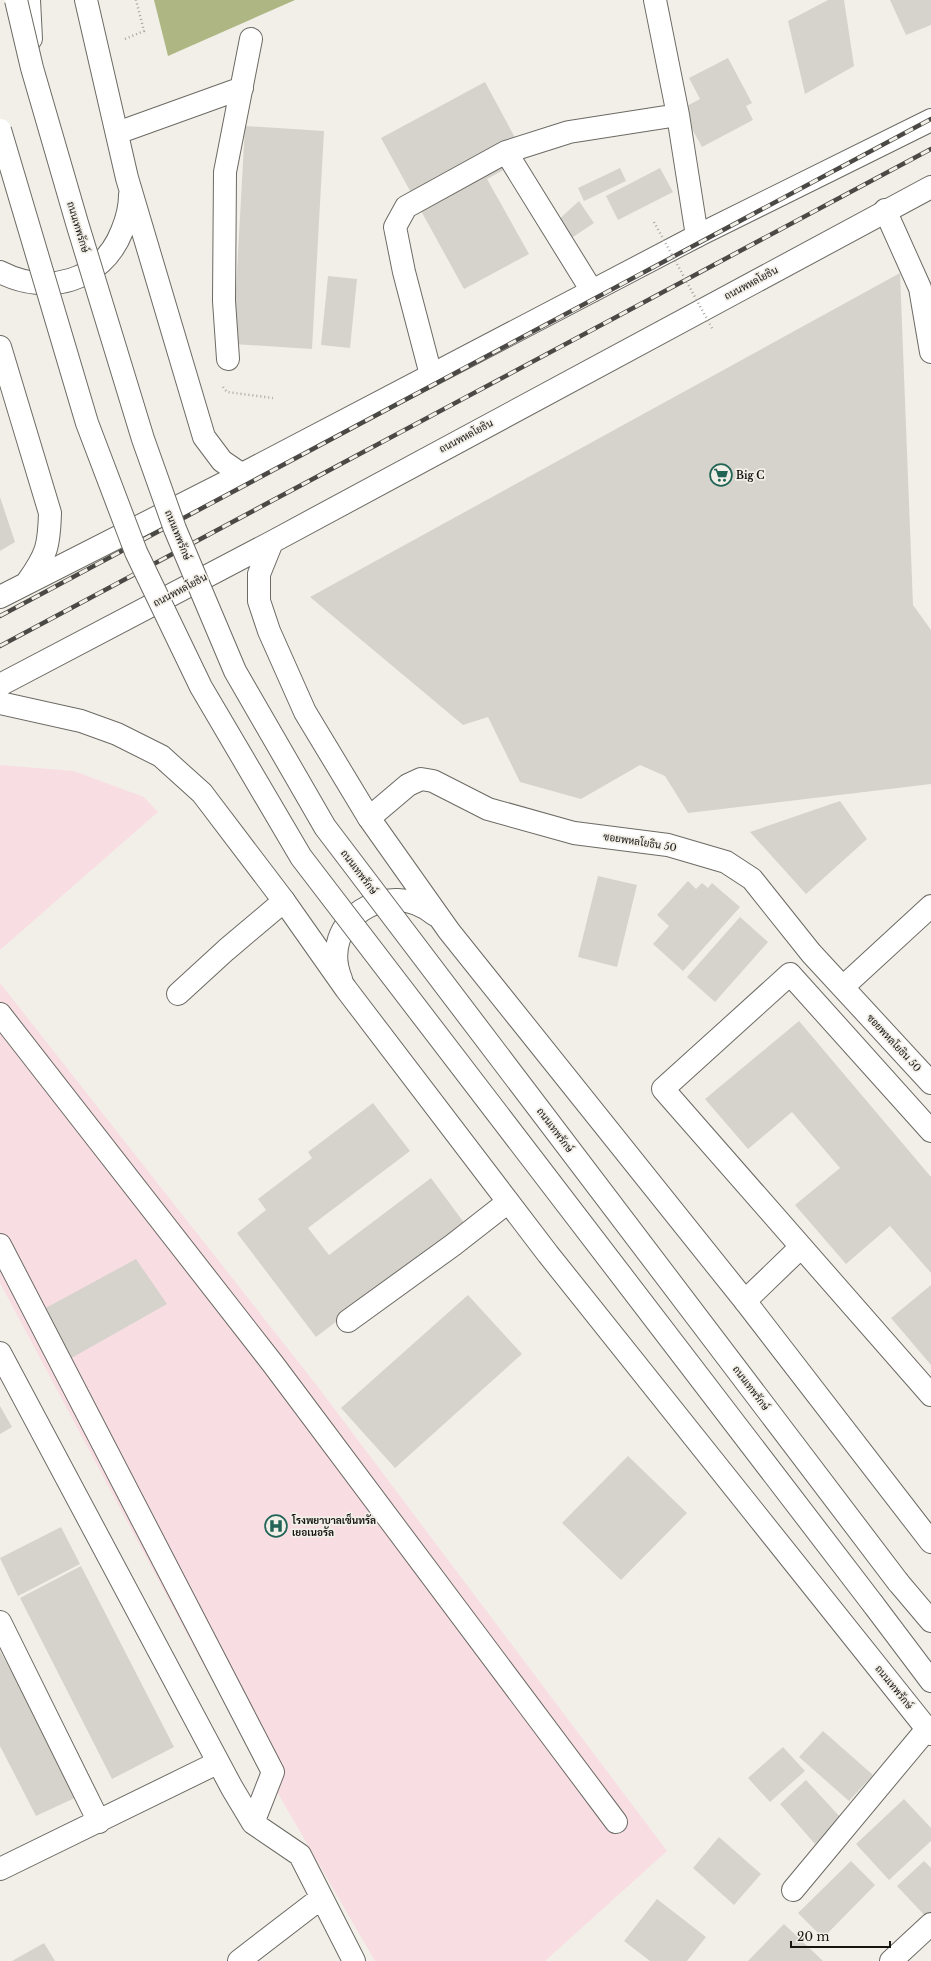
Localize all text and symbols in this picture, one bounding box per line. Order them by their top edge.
street label: ถนนเทพรักษ์ [64,200,93,254]
street label: ถนนพหลโยธิน [722,263,780,303]
street label: ถนนพหลโยธิน [437,416,495,456]
supermarket icon: Big C [708,462,734,488]
place label: Big C [736,469,764,482]
street label: ถนนเทพรักษ์ [162,508,195,562]
street label: ถนนพหลโยธิน [151,570,209,610]
street label: ซอยพหลโยธิน 50 [602,830,678,854]
street label: ถนนเทพรักษ์ [338,846,381,897]
street label: ซอยพหลโยธิน 50 [864,1011,924,1075]
street label: ถนนเทพรักษ์ [534,1104,577,1155]
street label: ถนนเทพรักษ์ [730,1362,773,1413]
hospital icon: โรงพยาบาลเซ็นทรัล เยอเนอรัล [263,1513,289,1539]
place label: โรงพยาบาลเซ็นทรัล เยอเนอรัล [291,1513,376,1539]
street label: ถนนเทพรักษ์ [872,1662,917,1712]
scale bar [791,1923,890,1949]
text: 20 m [797,1929,829,1944]

